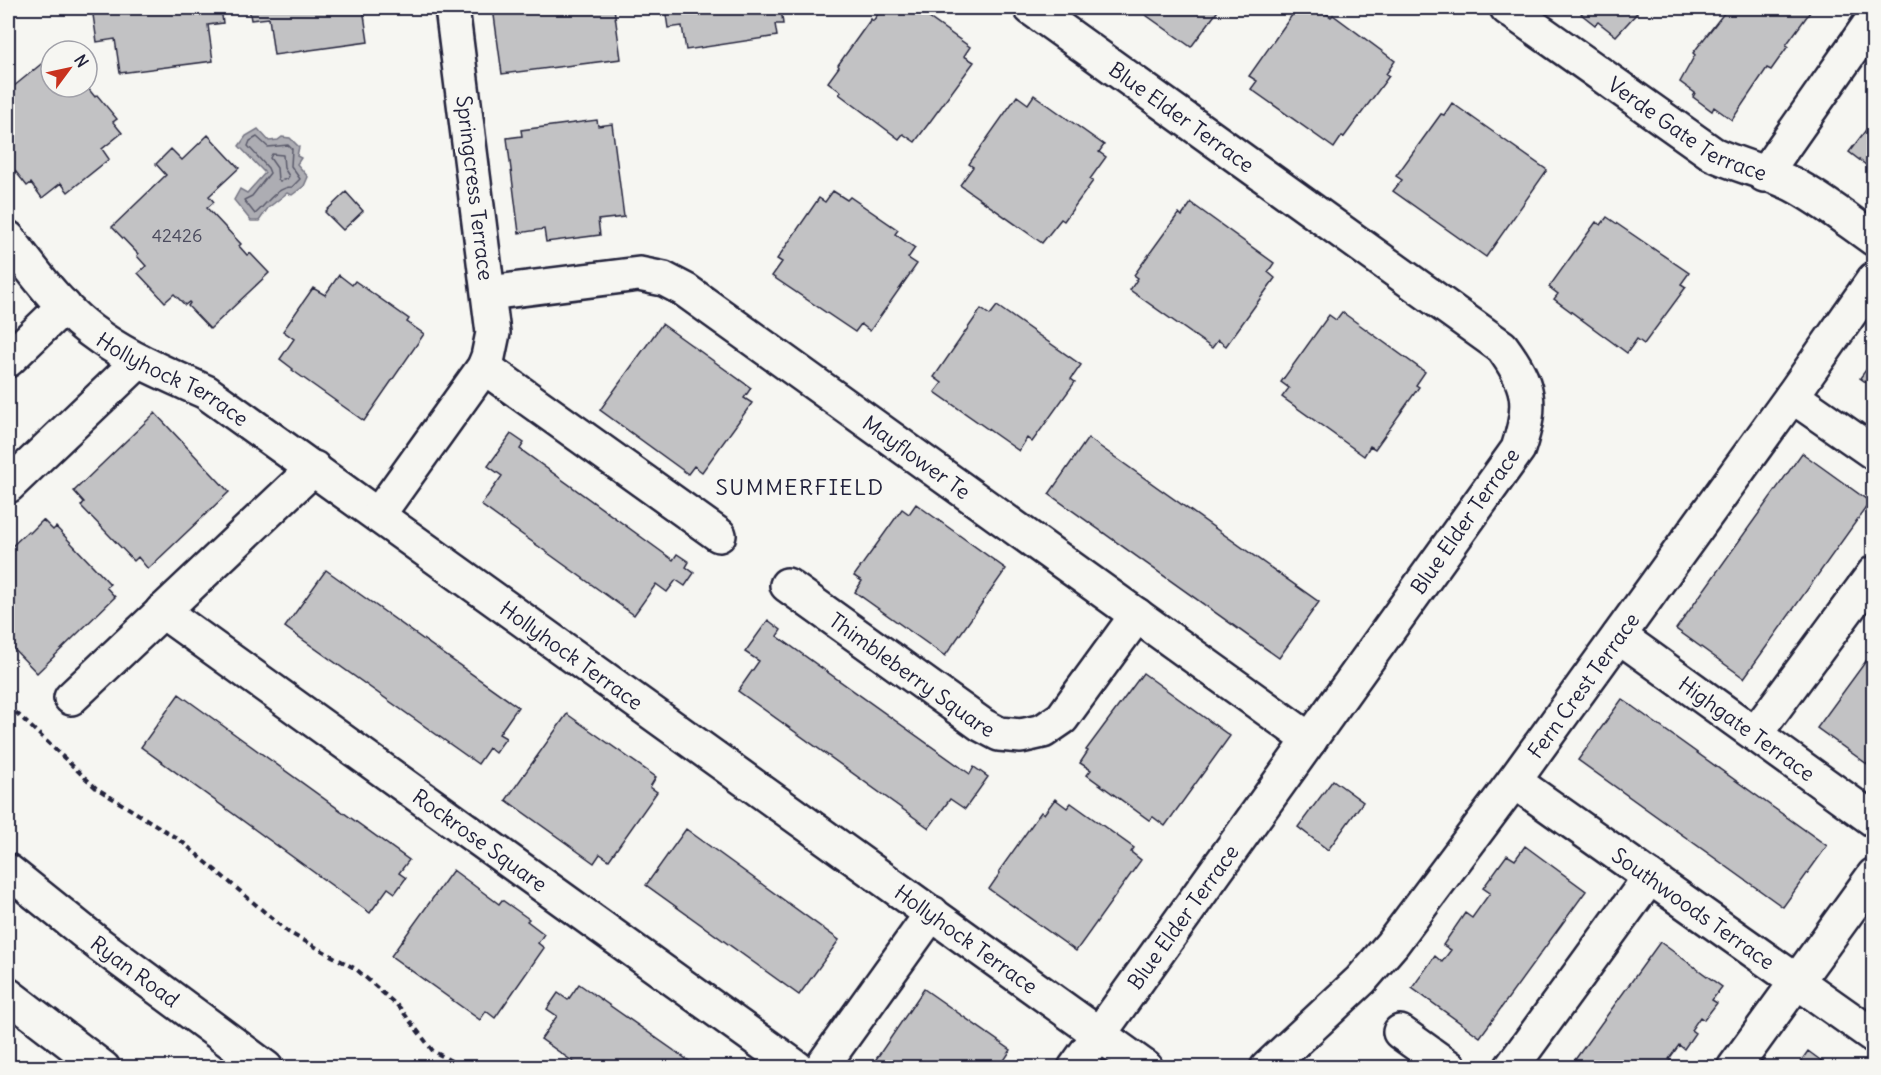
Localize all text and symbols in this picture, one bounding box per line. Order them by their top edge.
north arrow [39,39,99,99]
text: N [70,51,93,71]
street label: Blue Elder Terrace [1104,55,1260,178]
street label: Verde Gate Terrace [1603,70,1771,186]
street label: Springcress Terrace [450,94,500,282]
house number: 42426 [152,224,202,247]
street label: Hollyhock Terrace [91,326,254,432]
street label: Mayflower Te [858,409,976,505]
street label: Blue Elder Terrace [1405,443,1525,599]
district label: SUMMERFIELD [716,473,884,501]
street label: Hollyhock Terrace [495,594,649,716]
street label: Thimbleberry Square [824,606,1000,743]
street label: Fern Crest Terrace [1521,607,1645,764]
street label: Highgate Terrace [1674,670,1821,787]
street label: Rockrose Square [408,782,553,897]
street label: Blue Elder Terrace [1121,839,1245,995]
street label: Southwoods Terrace [1607,841,1780,975]
street label: Hollyhock Terrace [889,878,1043,999]
street label: Ryan Road [85,930,185,1013]

